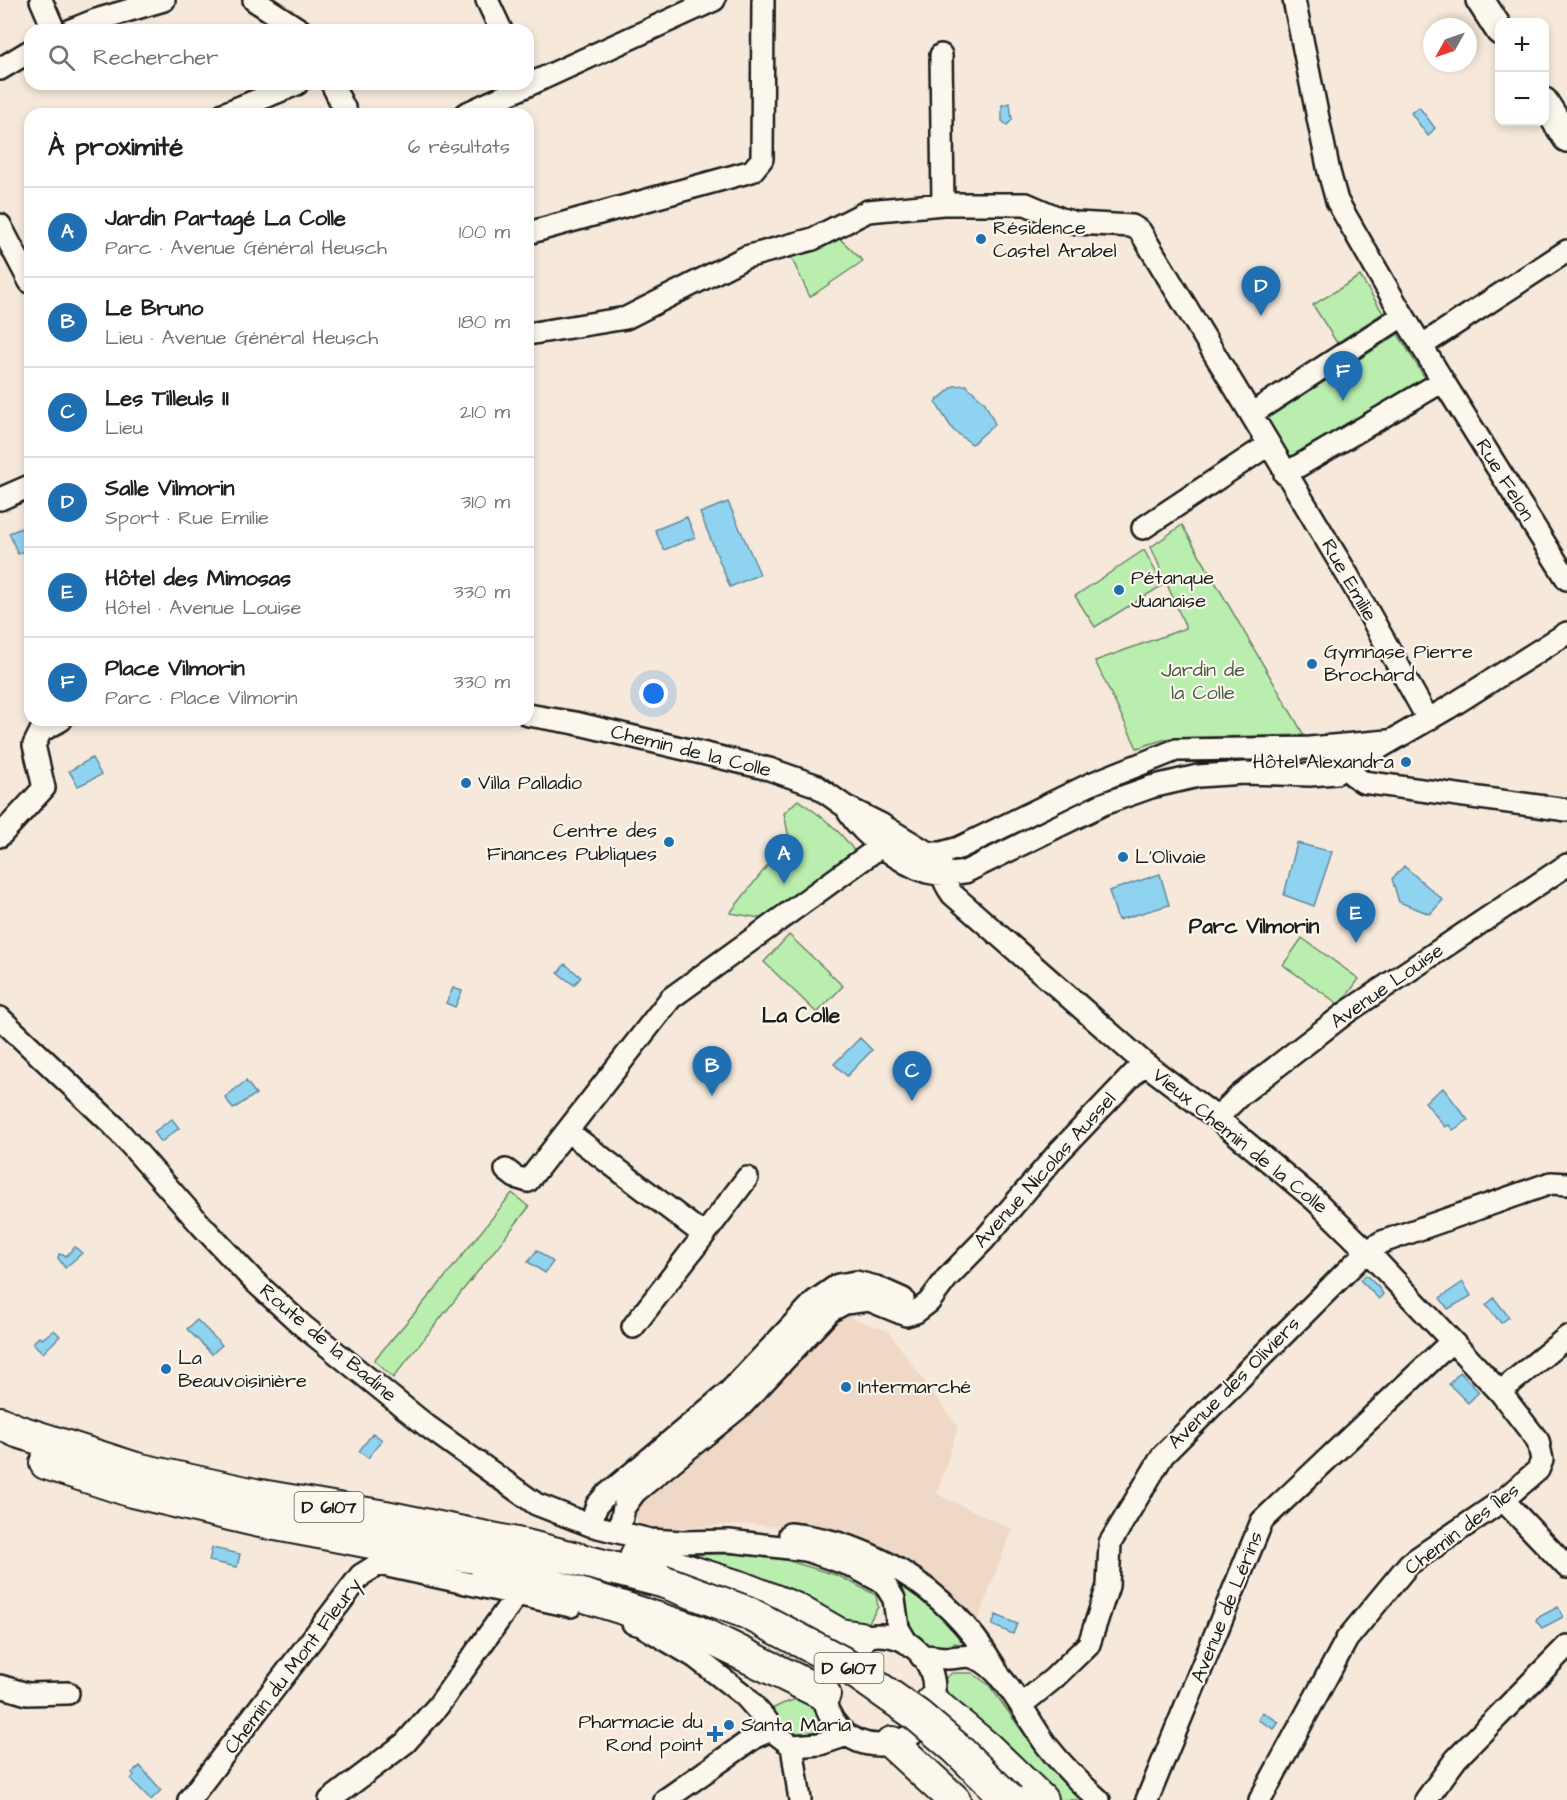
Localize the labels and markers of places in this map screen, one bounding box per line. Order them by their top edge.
place label: Résidence Castel Arabel [993,214,1117,265]
marker: Résidence Castel Arabel [974,232,988,246]
pin: D [1242,266,1280,316]
pin: F [1324,352,1362,401]
place label: Pétanque Juanaise [1131,564,1214,615]
marker: Pétanque Juanaise [1112,583,1126,597]
place label: Gymnase Pierre Brochard [1324,638,1473,689]
marker: Gymnase Pierre Brochard [1305,657,1319,671]
place label: Hôtel Alexandra [1253,748,1394,776]
marker: Hôtel Alexandra [1399,755,1413,769]
place label: Villa Palladio [478,769,582,797]
marker: Villa Palladio [459,776,473,790]
place label: Centre des Finances Publiques [487,817,657,868]
pin: A [764,834,804,884]
marker: Centre des Finances Publiques [662,835,676,849]
place label: L'Olivaie [1135,843,1206,871]
marker: L'Olivaie [1116,850,1130,864]
pin: E [1336,894,1376,943]
pin: B [692,1046,732,1096]
pin: C [892,1052,932,1101]
place label: La Beauvoisinière [178,1344,307,1395]
marker: La Beauvoisinière [159,1362,173,1376]
place label: Intermarché [858,1373,971,1401]
marker: Intermarché [839,1380,853,1394]
place label: Pharmacie du Rond point [578,1708,703,1759]
place label: Santa Maria [741,1711,851,1739]
marker: Santa Maria [722,1718,736,1732]
marker: Pharmacie du Rond point [708,1727,722,1741]

